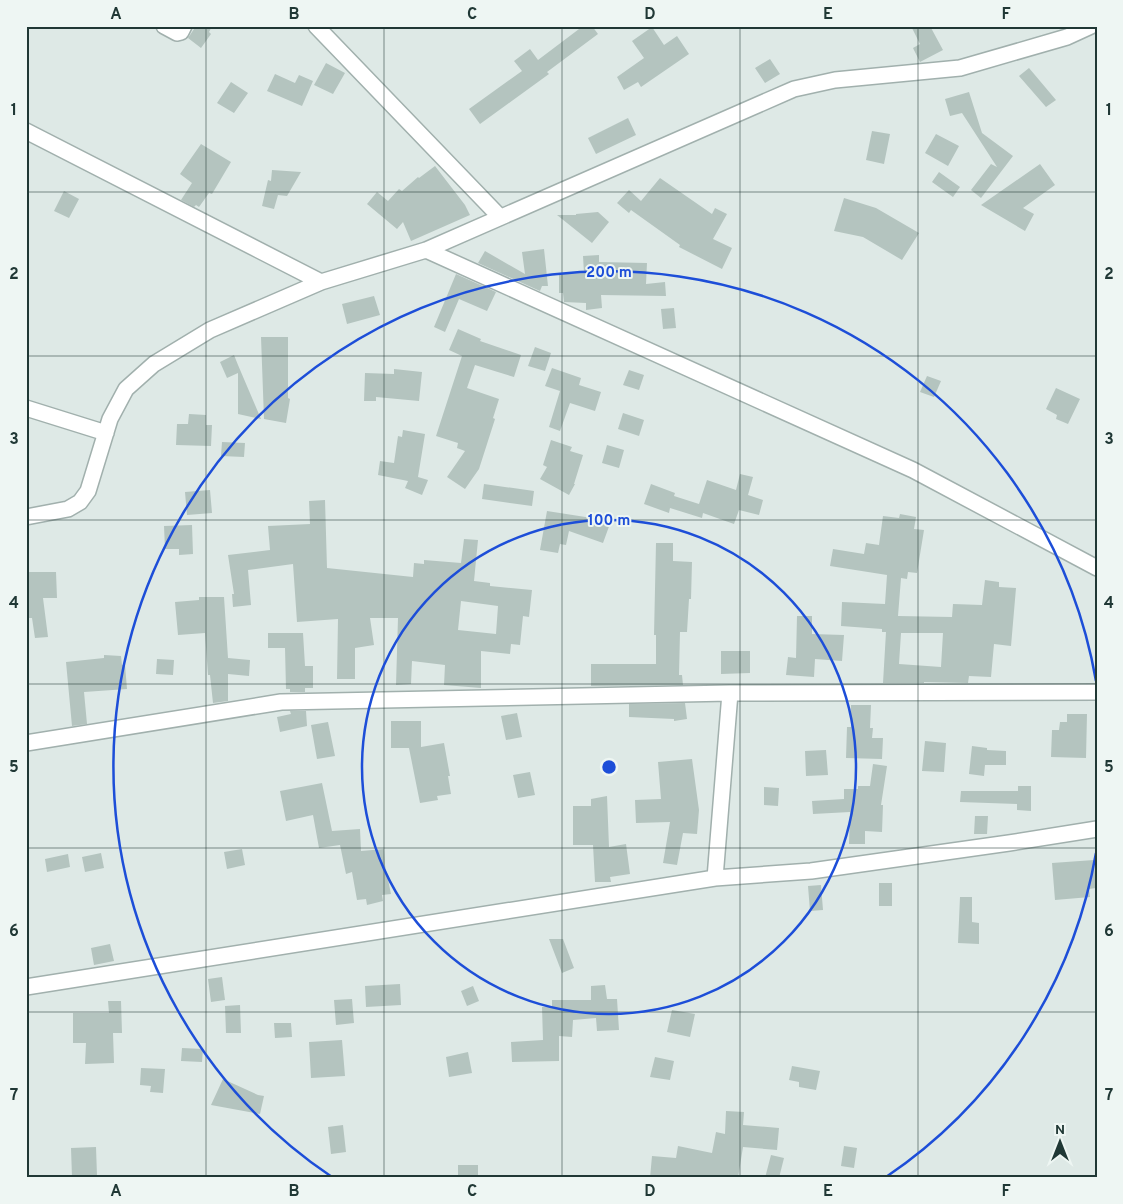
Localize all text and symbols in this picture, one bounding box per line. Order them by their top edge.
text: A [110,5,122,25]
text: B [288,5,300,25]
text: C [467,5,477,25]
text: D [644,5,656,25]
text: E [823,5,833,25]
text: F [1001,5,1011,25]
text: 1 [11,101,17,121]
text: 1 [1106,101,1112,121]
text: 200 m [586,264,632,283]
text: 2 [9,265,19,285]
text: 2 [1104,265,1114,285]
text: 3 [9,430,19,450]
text: 3 [1104,430,1114,450]
text: 100 m [588,512,630,531]
text: 4 [9,594,19,614]
text: 4 [1104,594,1114,614]
text: 5 [9,758,19,778]
centre of rings [600,758,618,776]
text: 5 [1104,758,1114,778]
text: 6 [9,922,19,942]
text: 6 [1104,922,1114,942]
text: 7 [10,1086,18,1106]
text: 7 [1105,1086,1113,1106]
north arrow [1036,1116,1086,1166]
text: N [1055,1122,1065,1139]
text: A [110,1182,122,1202]
text: B [288,1182,300,1202]
text: C [467,1182,477,1202]
text: D [644,1182,656,1202]
text: E [823,1182,833,1202]
text: F [1001,1182,1011,1202]

